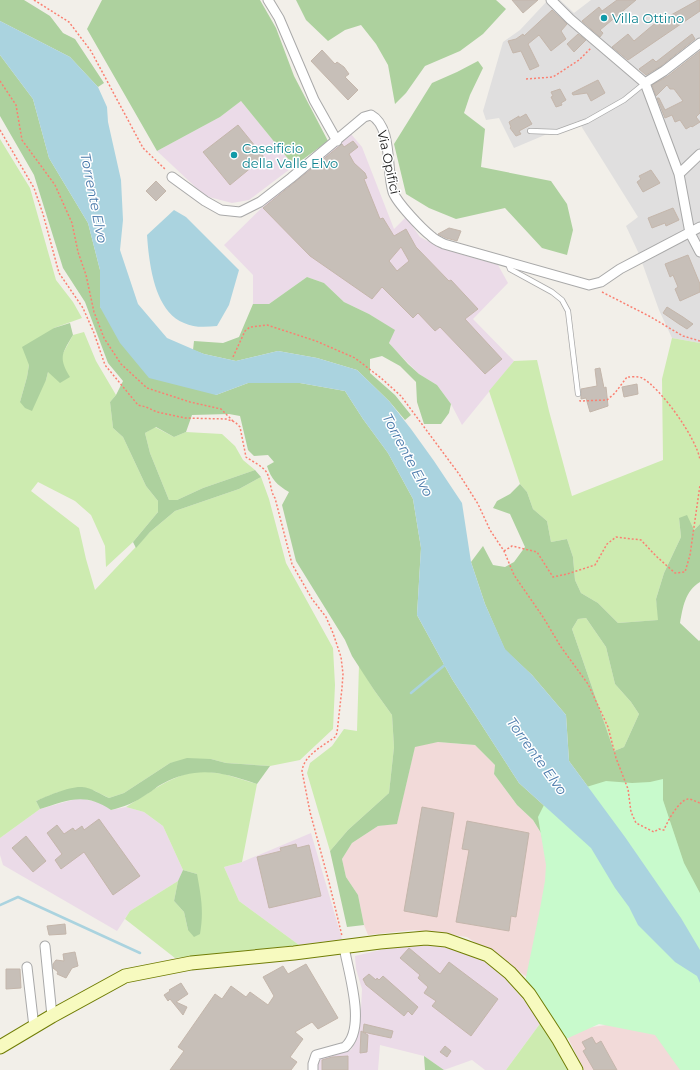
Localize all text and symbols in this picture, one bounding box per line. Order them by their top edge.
place label: Villa Ottino [612,10,684,26]
marker: Villa Ottino [599,13,609,23]
street label: Via Opifici [374,128,404,196]
place label: Caseificio della Valle Elvo [242,140,338,171]
marker: Caseificio della Valle Elvo [229,150,239,160]
water label: Torrente Elvo [76,151,112,245]
water label: Torrente Elvo [379,410,438,500]
water label: Torrente Elvo [503,714,571,799]

